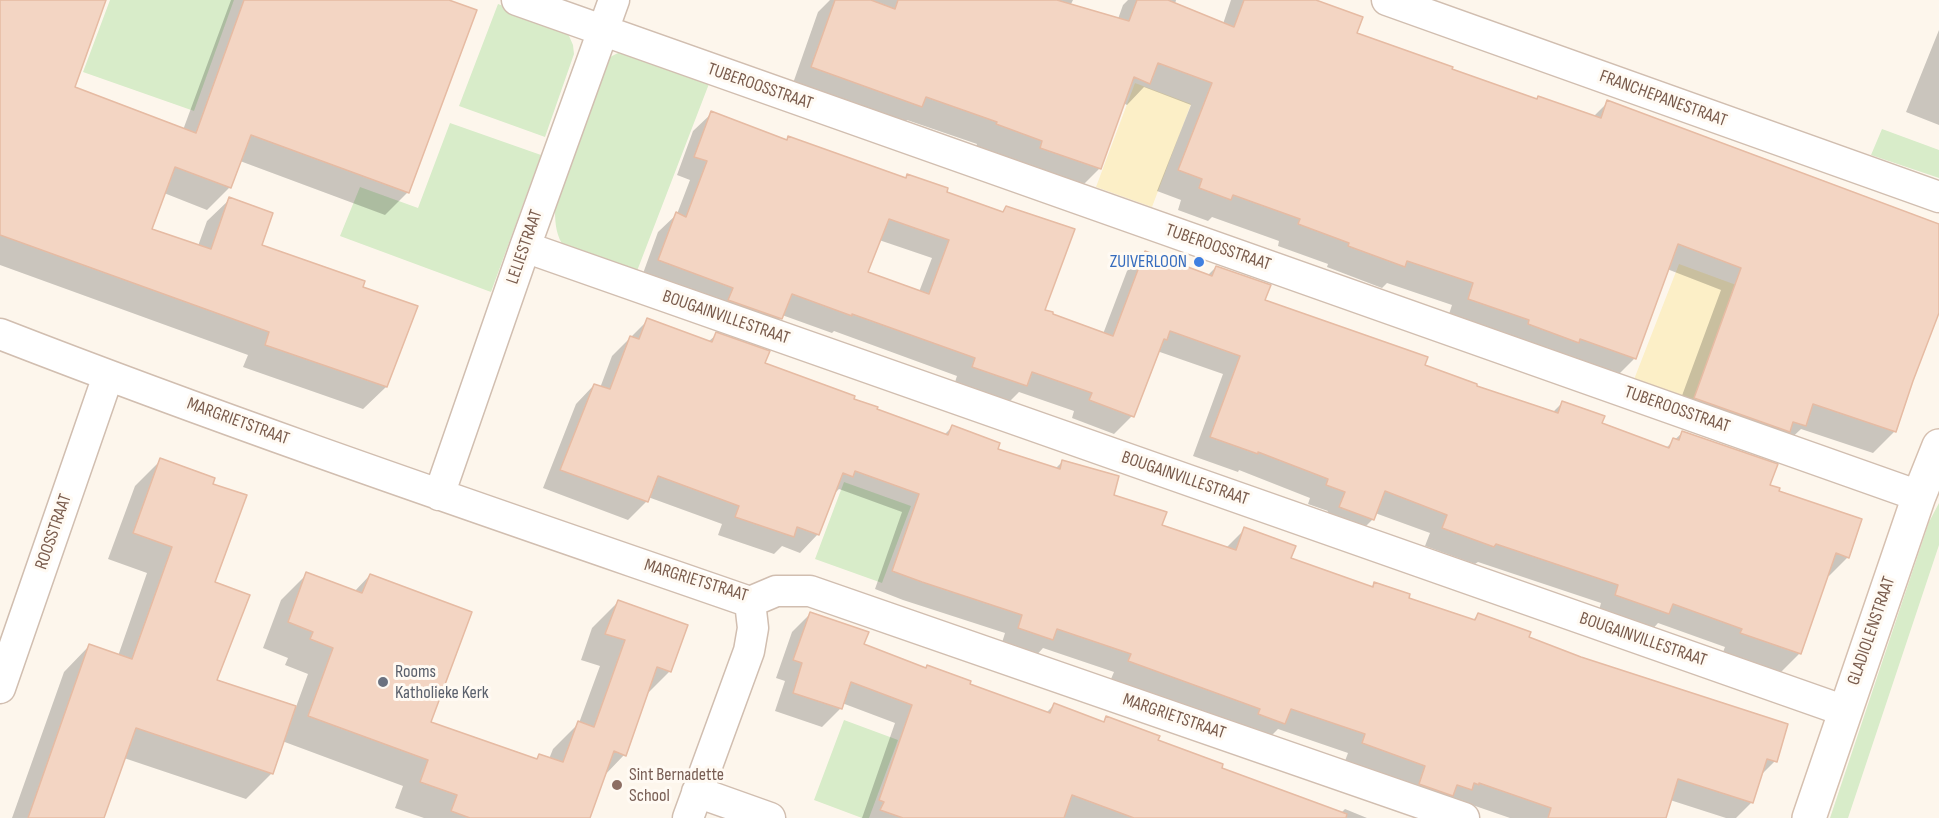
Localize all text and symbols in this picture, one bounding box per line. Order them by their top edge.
street label: TUBEROOSSTRAAT [704,59,816,115]
street label: FRANCHEPANESTRAAT [1596,66,1730,132]
street label: LELIESTRAAT [502,207,548,287]
street label: TUBEROOSSTRAAT [1162,220,1274,276]
place label: ZUIVERLOON [1110,251,1187,273]
marker: ZUIVERLOON [1192,255,1206,269]
street label: BOUGAINVILLESTRAAT [660,286,792,350]
street label: TUBEROOSSTRAAT [1621,382,1733,438]
street label: MARGRIETSTRAAT [184,393,292,451]
street label: BOUGAINVILLESTRAAT [1119,447,1251,511]
street label: ROOSSTRAAT [31,491,77,573]
street label: MARGRIETSTRAAT [641,555,751,607]
street label: GLADIOLENSTRAAT [1843,574,1901,688]
street label: BOUGAINVILLESTRAAT [1577,608,1709,672]
place label: Rooms Katholieke Kerk [395,661,489,704]
marker: Rooms Katholieke Kerk [376,675,390,689]
street label: MARGRIETSTRAAT [1120,689,1228,745]
place label: Sint Bernadette School [629,764,724,806]
marker: Sint Bernadette School [610,778,624,792]

